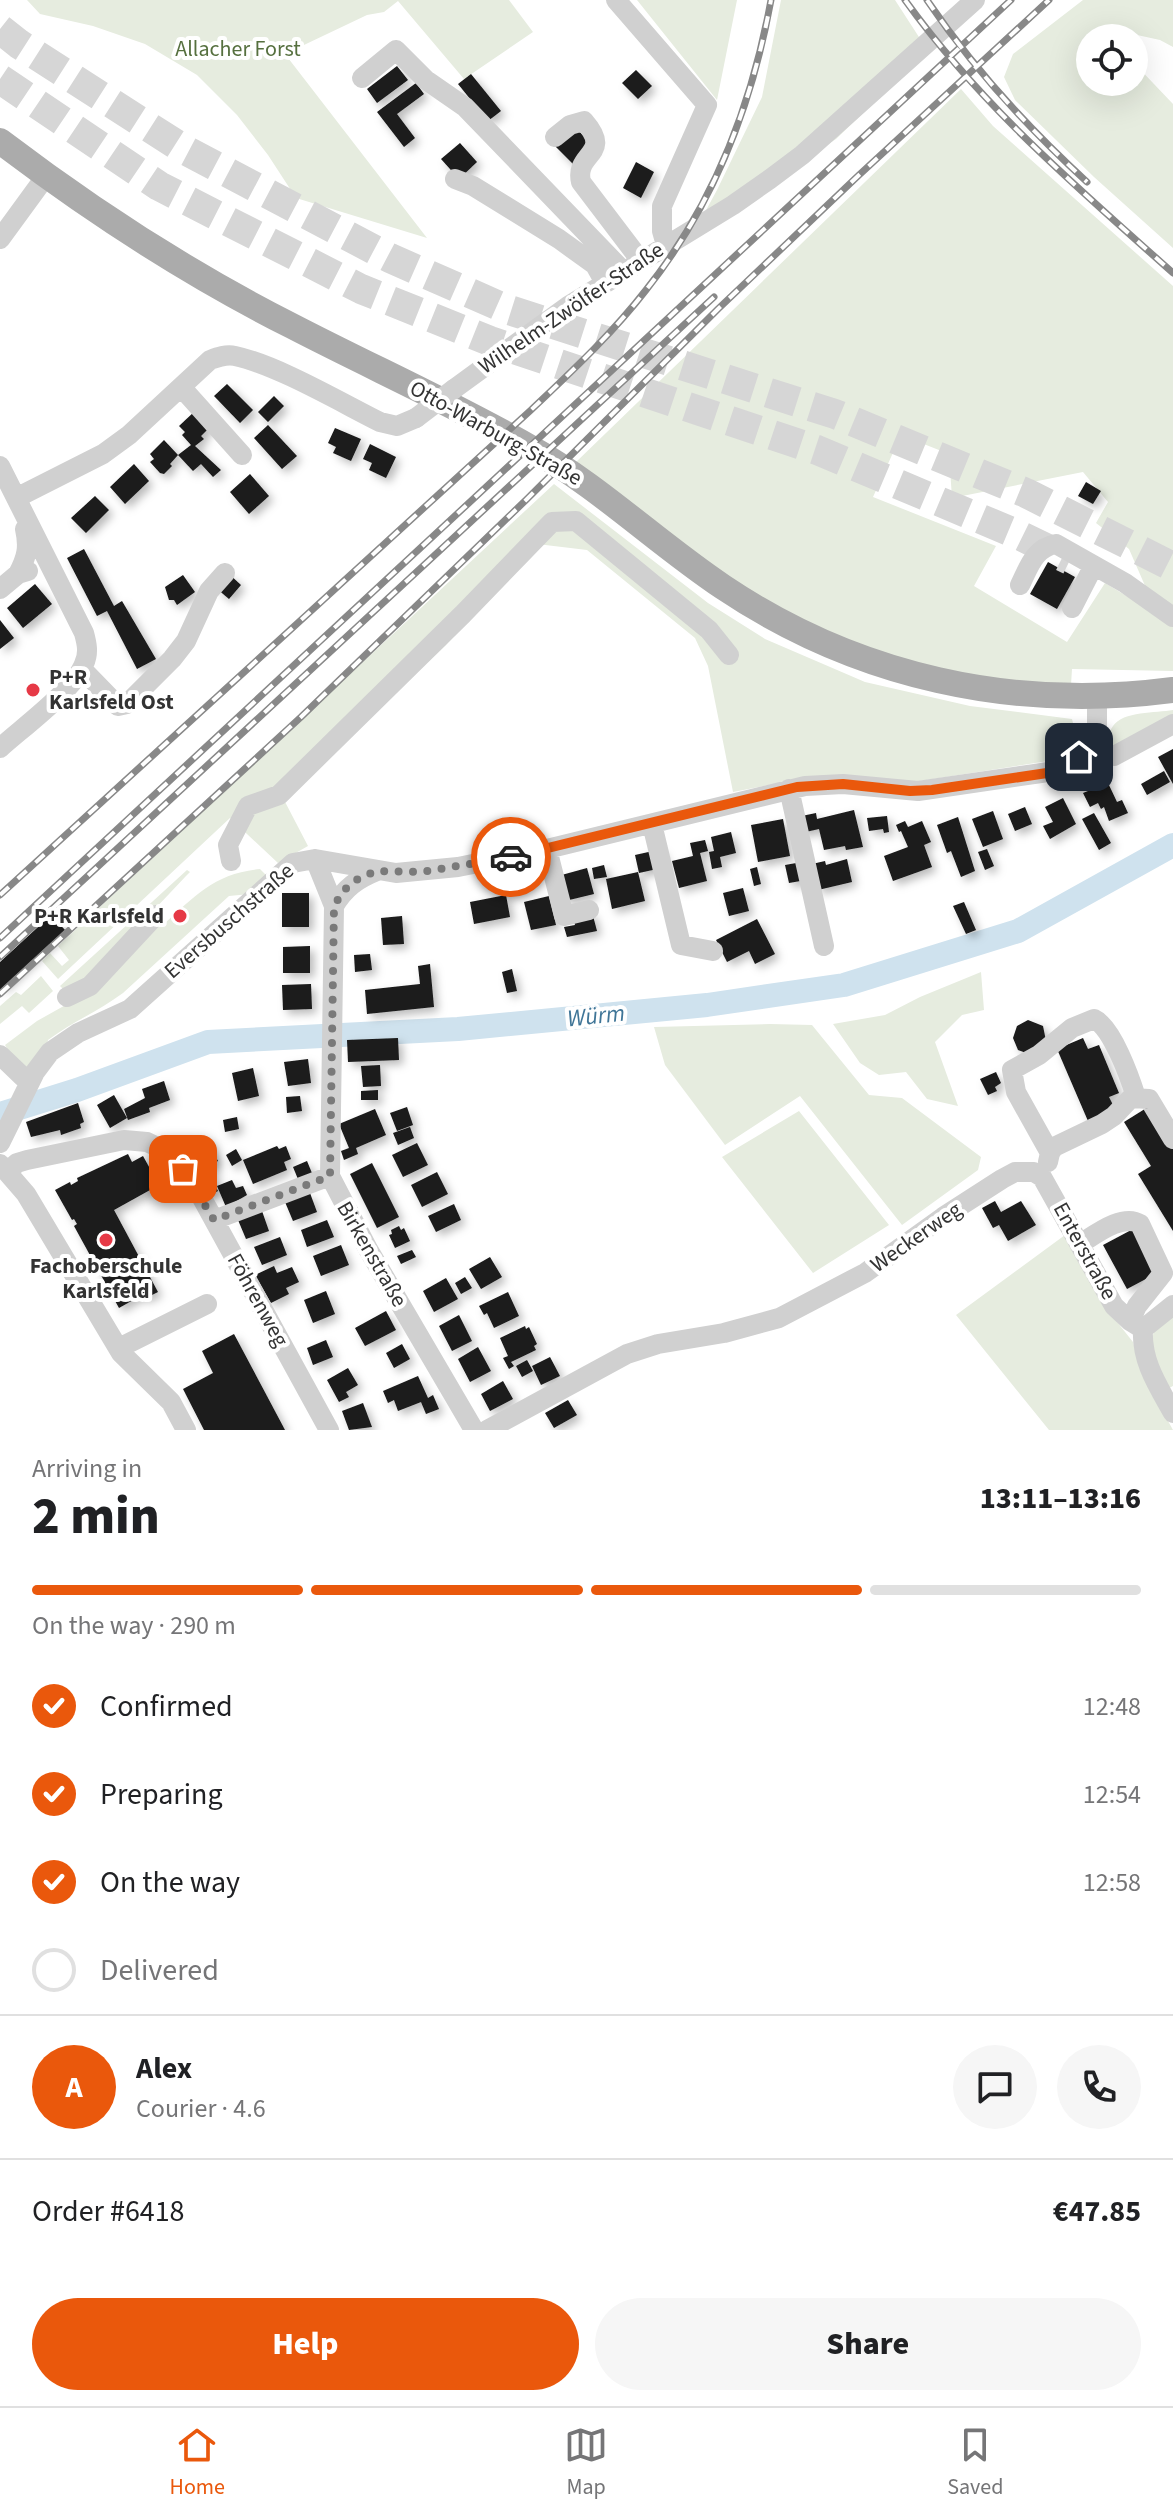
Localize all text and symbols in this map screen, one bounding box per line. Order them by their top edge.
map controls [1076,24,1148,96]
button: locate [1076,24,1148,96]
park label: Allacher Forst [175,33,301,65]
street label: Wilhelm-Zwölfer-Straße [472,234,670,382]
street label: Otto-Warburg-Straße [404,372,588,494]
place label: P+R Karlsfeld Ost [49,661,174,718]
marker: P+R Karlsfeld Ost [24,681,42,699]
pin [1045,723,1113,791]
icon: home [1057,735,1101,779]
courier [471,817,551,897]
icon: car [489,835,533,879]
street label: Eversbuschstraße [157,856,301,986]
place label: P+R Karlsfeld [34,900,164,932]
marker: P+R Karlsfeld [171,907,189,925]
water label: Würm [565,996,627,1036]
pin [149,1135,217,1203]
icon: bag [161,1147,205,1191]
street label: Weckerweg [864,1194,968,1280]
street label: Birkenstraße [329,1195,415,1313]
street label: Enterstraße [1045,1196,1125,1306]
marker: Fachoberschule Karlsfeld [97,1231,115,1249]
street label: Föhrenweg [219,1247,297,1353]
place label: Fachoberschule Karlsfeld [30,1250,182,1307]
text: Arriving in [32,1450,142,1487]
text: 13:11–13:16 [980,1477,1141,1520]
text: 2 min [32,1480,160,1554]
text: On the way · 290 m [32,1607,236,1644]
icon: check [32,1684,76,1728]
text: Confirmed [100,1685,233,1728]
text: 12:48 [1083,1688,1141,1725]
icon: check [32,1772,76,1816]
text: Preparing [100,1773,223,1816]
text: 12:54 [1083,1776,1141,1813]
icon: check [32,1860,76,1904]
text: On the way [100,1861,240,1904]
text: 12:58 [1083,1864,1141,1901]
text: Delivered [100,1949,219,1992]
button: chat [953,2045,1037,2129]
button: phone [1057,2045,1141,2129]
text: Alex [136,2047,192,2090]
text: A [65,2066,83,2109]
text: Courier · 4.6 [136,2090,266,2127]
text: Order #6418 [32,2190,185,2233]
text: €47.85 [1053,2190,1141,2233]
button: Help [32,2298,579,2390]
button: Share [595,2298,1141,2390]
tab: Home [170,2423,225,2503]
tab: Map [564,2423,608,2503]
tab: Saved [947,2423,1003,2503]

